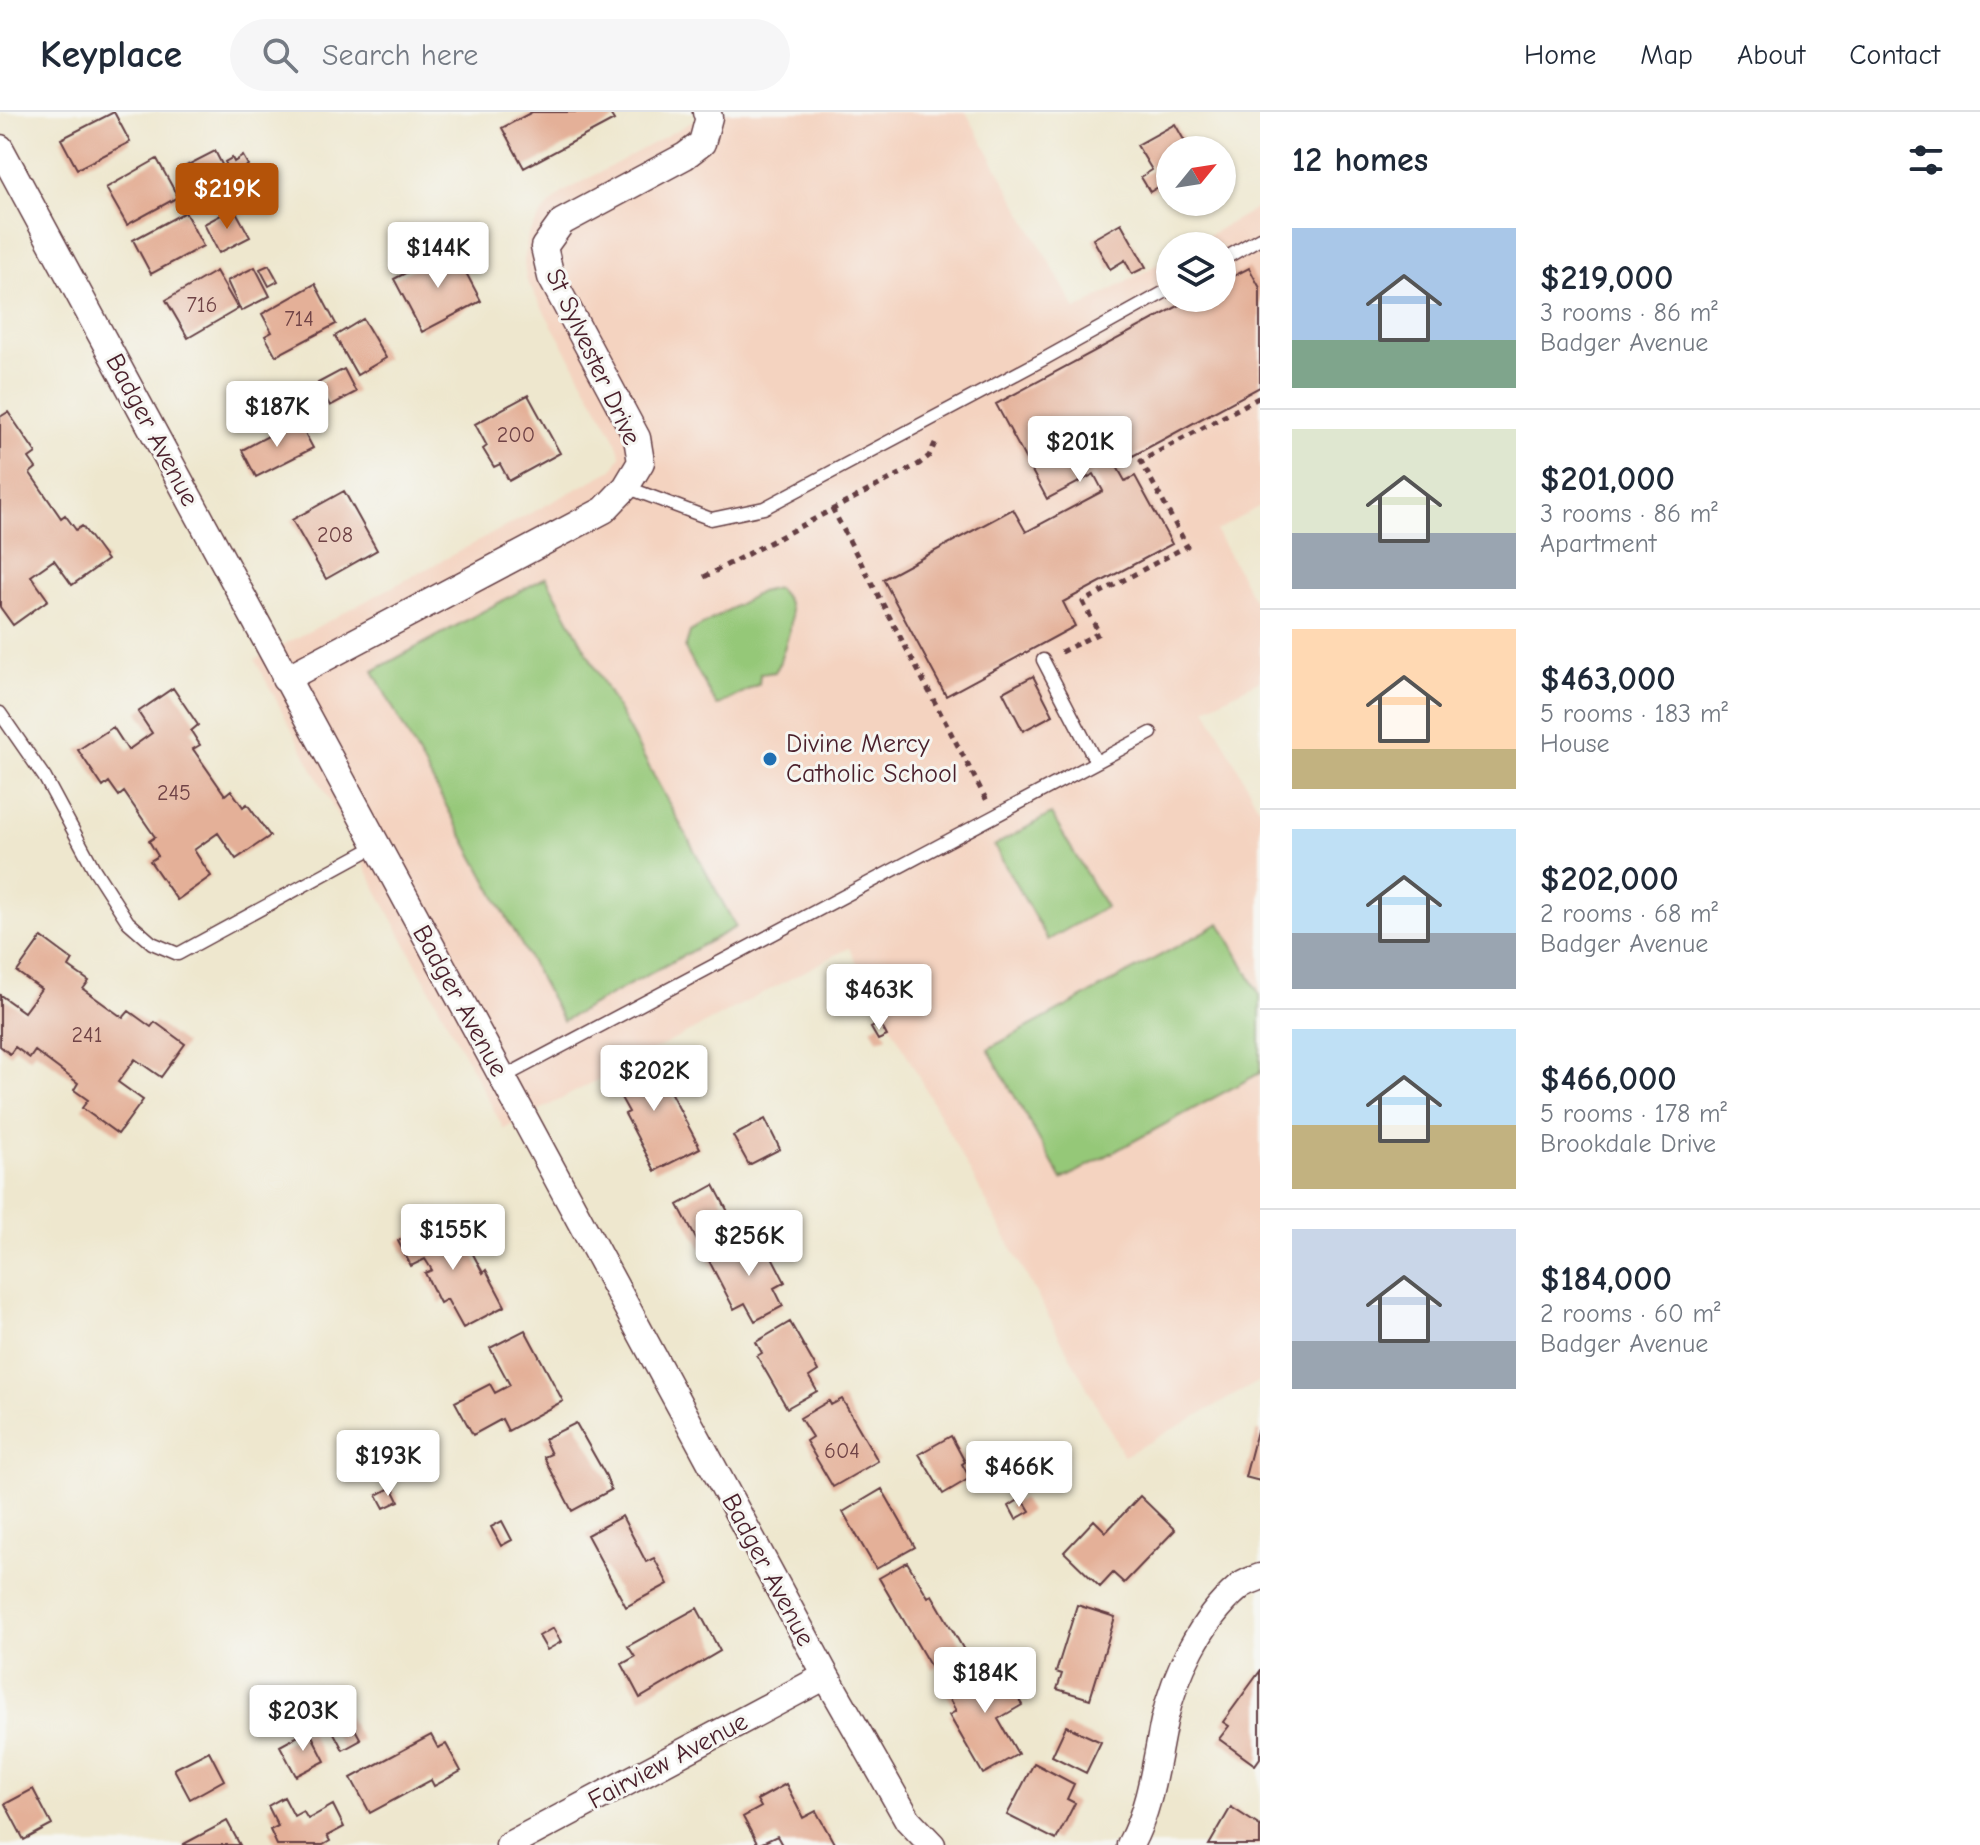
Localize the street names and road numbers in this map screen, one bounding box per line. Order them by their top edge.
street label: St Sylvester Drive [539,264,647,450]
street label: Badger Avenue [99,349,205,511]
street label: Badger Avenue [406,920,514,1082]
street label: Badger Avenue [715,1489,821,1651]
street label: Fairview Avenue [583,1706,753,1816]

